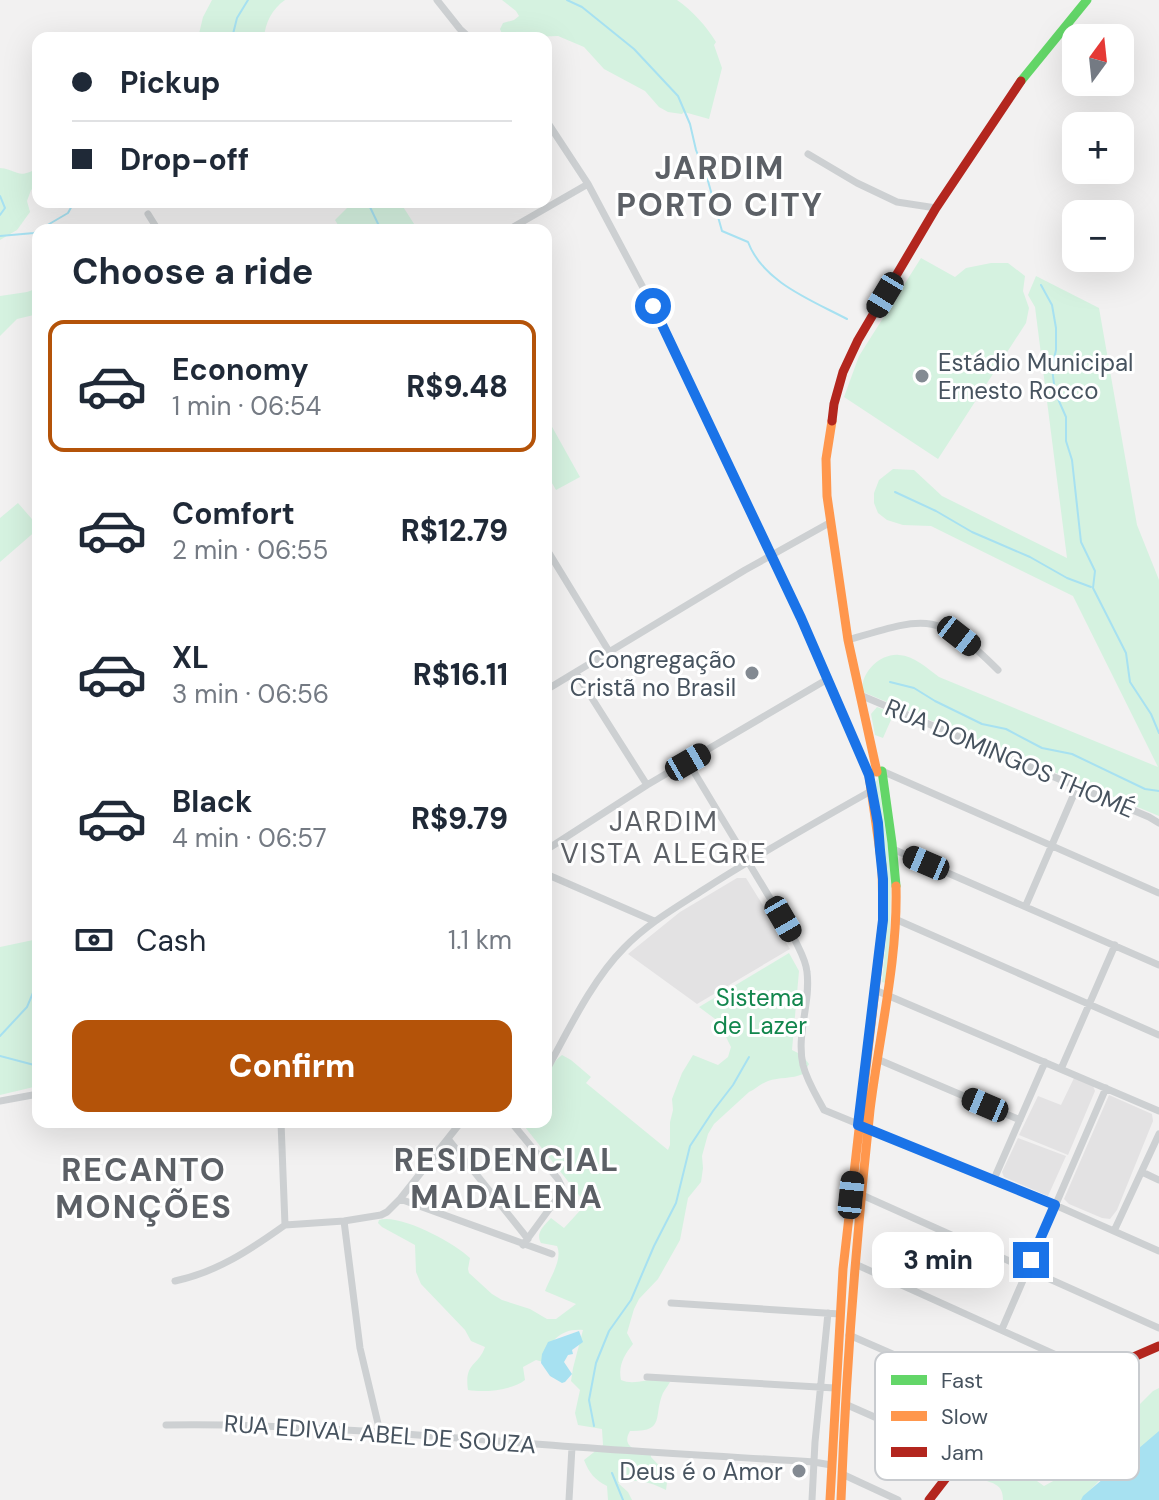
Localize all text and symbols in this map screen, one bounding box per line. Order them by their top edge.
north arrow [1062,24,1134,96]
map controls [1062,24,1134,272]
text: Pickup [120,63,220,102]
button: + [1062,112,1134,184]
text: Drop-off [120,140,249,179]
district label: JARDIM PORTO CITY [616,147,824,226]
button: − [1062,200,1134,272]
text: Choose a ride [72,248,313,295]
car [862,268,908,322]
route start [635,288,671,324]
place label: Estádio Municipal Ernesto Rocco [938,347,1133,406]
icon: car [76,350,148,422]
text: Economy [172,350,309,389]
text: R$9.48 [406,367,508,406]
marker: Estádio Municipal Ernesto Rocco [913,367,931,385]
text: 1 min · 06:54 [172,389,321,423]
icon: car [76,494,148,566]
text: Comfort [172,494,295,533]
text: R$12.79 [401,511,508,550]
text: 2 min · 06:55 [172,533,328,567]
car [933,612,985,660]
icon: car [76,638,148,710]
text: XL [172,638,209,677]
place label: Congregação Cristã no Brasil [570,644,736,703]
text: R$16.11 [413,655,508,694]
marker: Congregação Cristã no Brasil [743,664,761,682]
text: 3 min · 06:56 [172,677,329,711]
street label: RUA DOMINGOS THOMÉ [880,691,1140,825]
car [661,740,715,784]
icon: car [76,782,148,854]
text: Black [172,782,252,821]
text: R$9.79 [411,799,508,838]
district label: JARDIM VISTA ALEGRE [560,803,768,872]
text: 4 min · 06:57 [172,821,327,855]
car [899,843,953,883]
car [761,892,805,946]
icon: cash [72,918,116,962]
text: Cash [136,921,206,960]
text: 1.1 km [448,923,512,957]
park label: Sistema de Lazer [713,982,807,1041]
button: Confirm [72,1020,512,1112]
car [958,1085,1012,1125]
district label: RESIDENCIAL MADALENA [394,1139,620,1218]
district label: RECANTO MONÇÕES [55,1149,233,1228]
car [837,1170,865,1220]
callout: 3 min [871,1232,1003,1288]
route end [1013,1242,1049,1278]
text: 3 min [903,1243,973,1277]
legend [875,1352,1139,1480]
text: Fast [941,1366,983,1395]
text: Slow [941,1402,988,1431]
street label: RUA EDIVAL ABEL DE SOUZA [223,1408,537,1460]
text: Jam [941,1438,984,1467]
place label: Deus é o Amor [620,1456,783,1487]
marker: Deus é o Amor [790,1462,808,1480]

